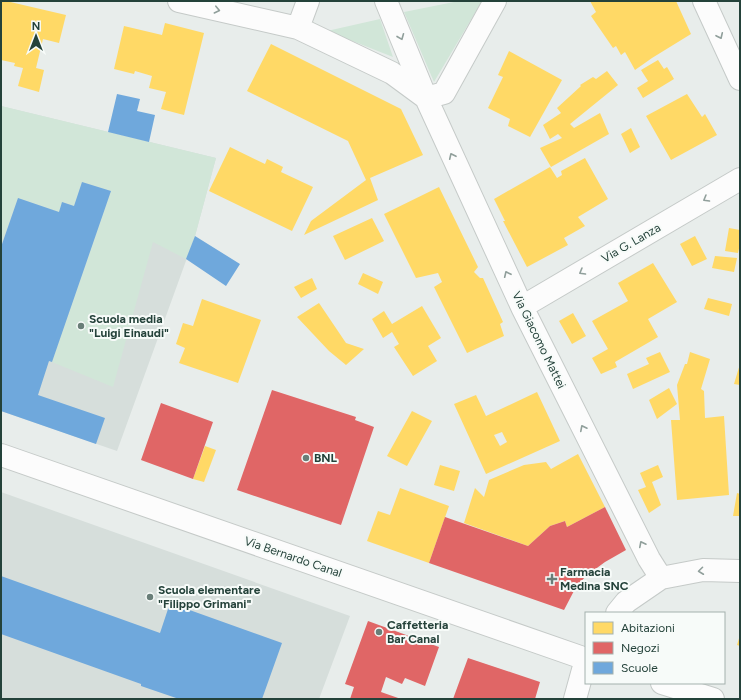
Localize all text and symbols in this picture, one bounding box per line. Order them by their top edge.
one-way arrow [214,5,220,13]
north arrow [16,16,56,56]
text: N [32,20,40,33]
one-way arrow [715,32,723,40]
one-way arrow [396,33,404,41]
one-way arrow [449,153,457,160]
one-way arrow [703,194,710,201]
street label: Via G. Lanza [599,220,663,266]
one-way arrow [579,267,586,274]
one-way arrow [504,271,512,278]
street label: Via Giacomo Mattei [509,289,569,391]
place label: Scuola media "Luigi Einaudi" [89,312,169,340]
marker: Scuola media "Luigi Einaudi" [76,321,86,331]
one-way arrow [580,425,588,432]
place label: BNL [314,451,338,465]
marker: BNL [301,453,311,463]
street label: Via Bernardo Canal [242,534,344,580]
one-way arrow [639,541,647,548]
place label: Farmacia Medina SNC [560,565,629,593]
one-way arrow [698,566,704,575]
marker: Farmacia Medina SNC [547,574,557,584]
place label: Scuola elementare "Filippo Grimani" [158,583,261,611]
marker: Scuola elementare "Filippo Grimani" [145,592,155,602]
legend [585,612,725,684]
place label: Caffetteria Bar Canal [387,618,448,646]
text: Abitazioni [621,621,675,635]
marker: Caffetteria Bar Canal [374,627,384,637]
text: Negozi [621,641,660,655]
text: Scuole [621,661,658,675]

